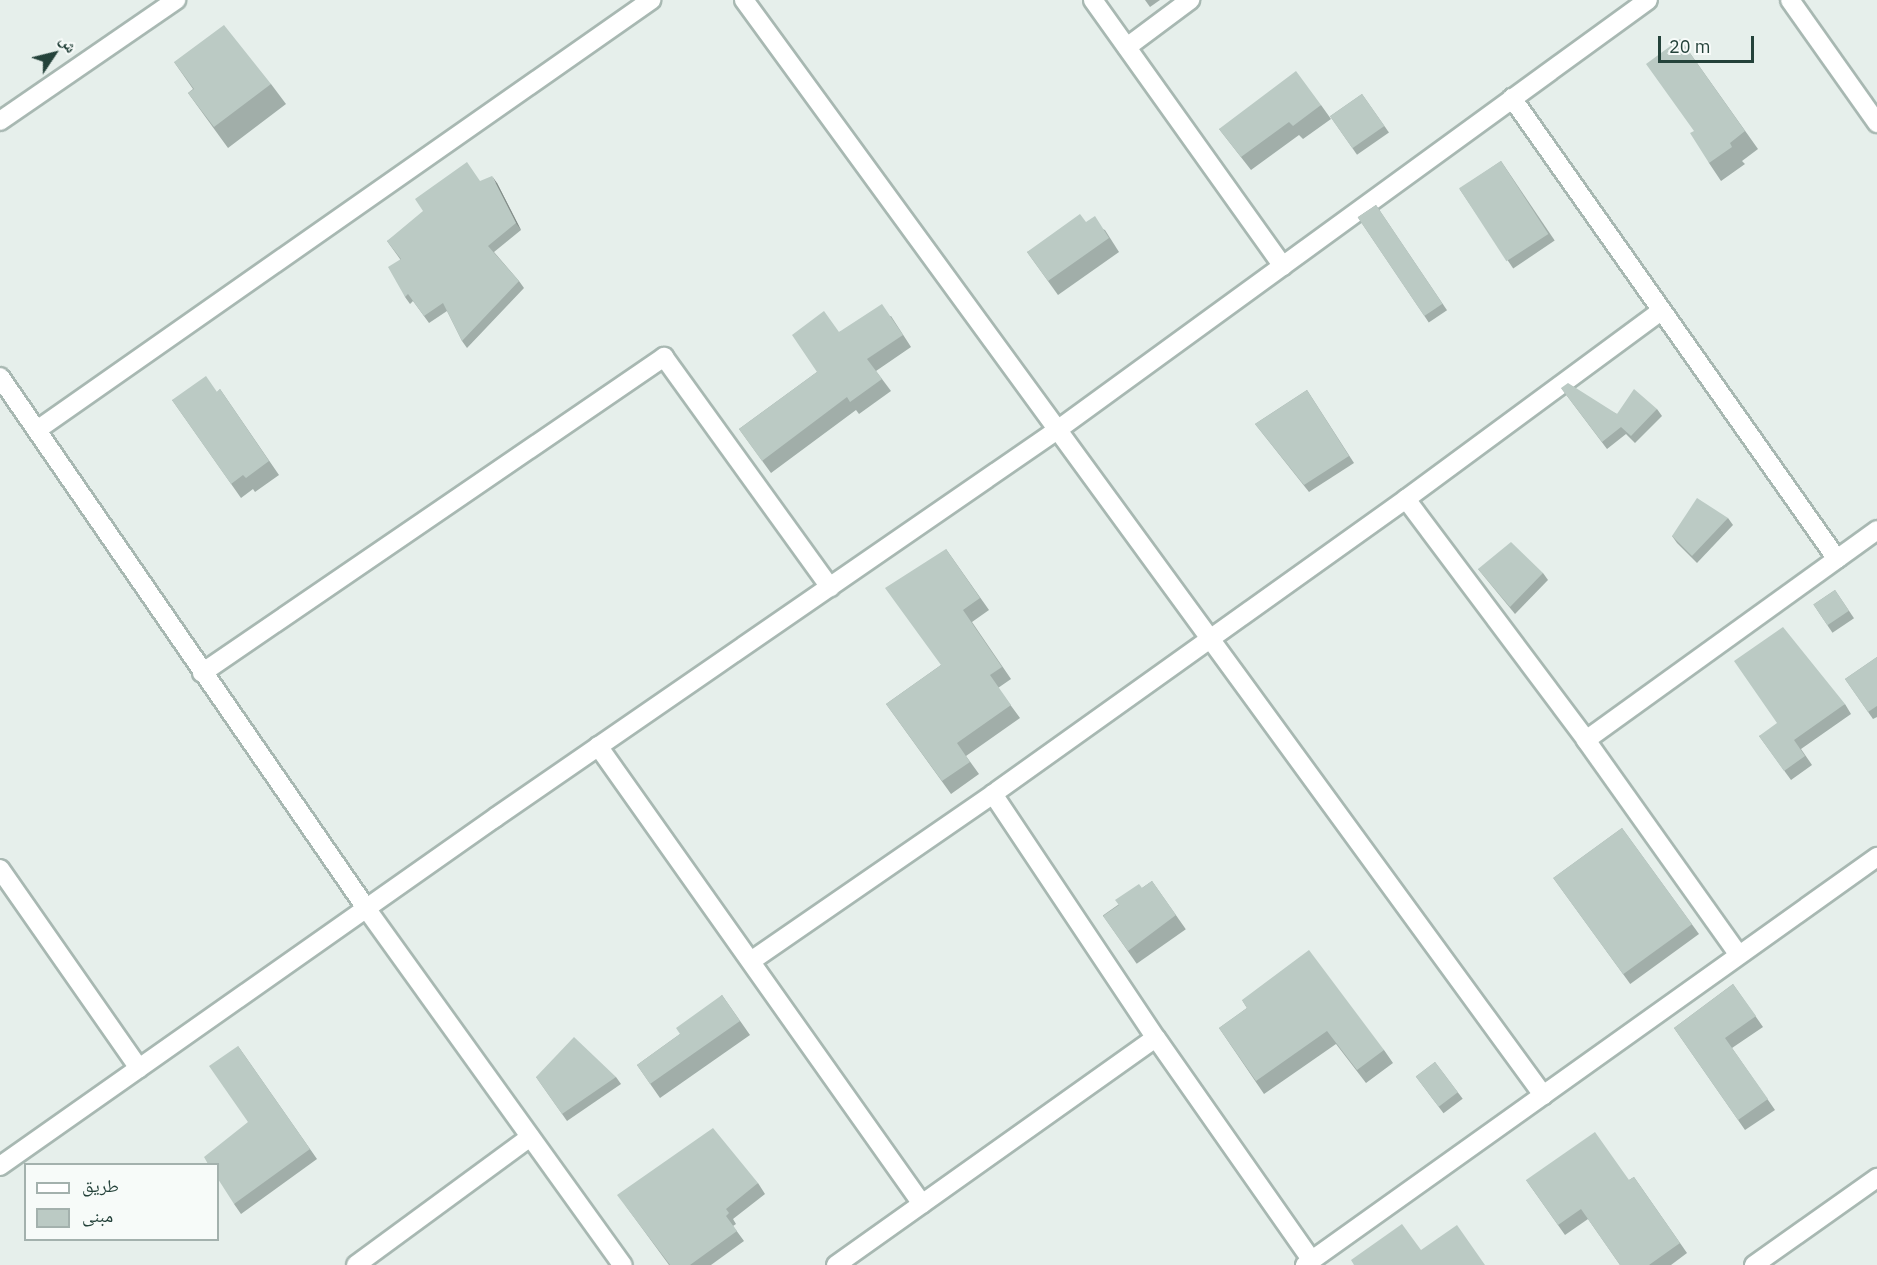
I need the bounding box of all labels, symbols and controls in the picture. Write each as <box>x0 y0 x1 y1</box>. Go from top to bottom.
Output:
north arrow <box>24 24 84 84</box>
scale bar <box>1661 24 1757 62</box>
text: ش <box>56 31 82 56</box>
text: 20 m <box>1669 35 1711 58</box>
legend <box>24 1163 219 1241</box>
text: طريق <box>82 1174 119 1197</box>
text: مبنى <box>82 1204 113 1227</box>

